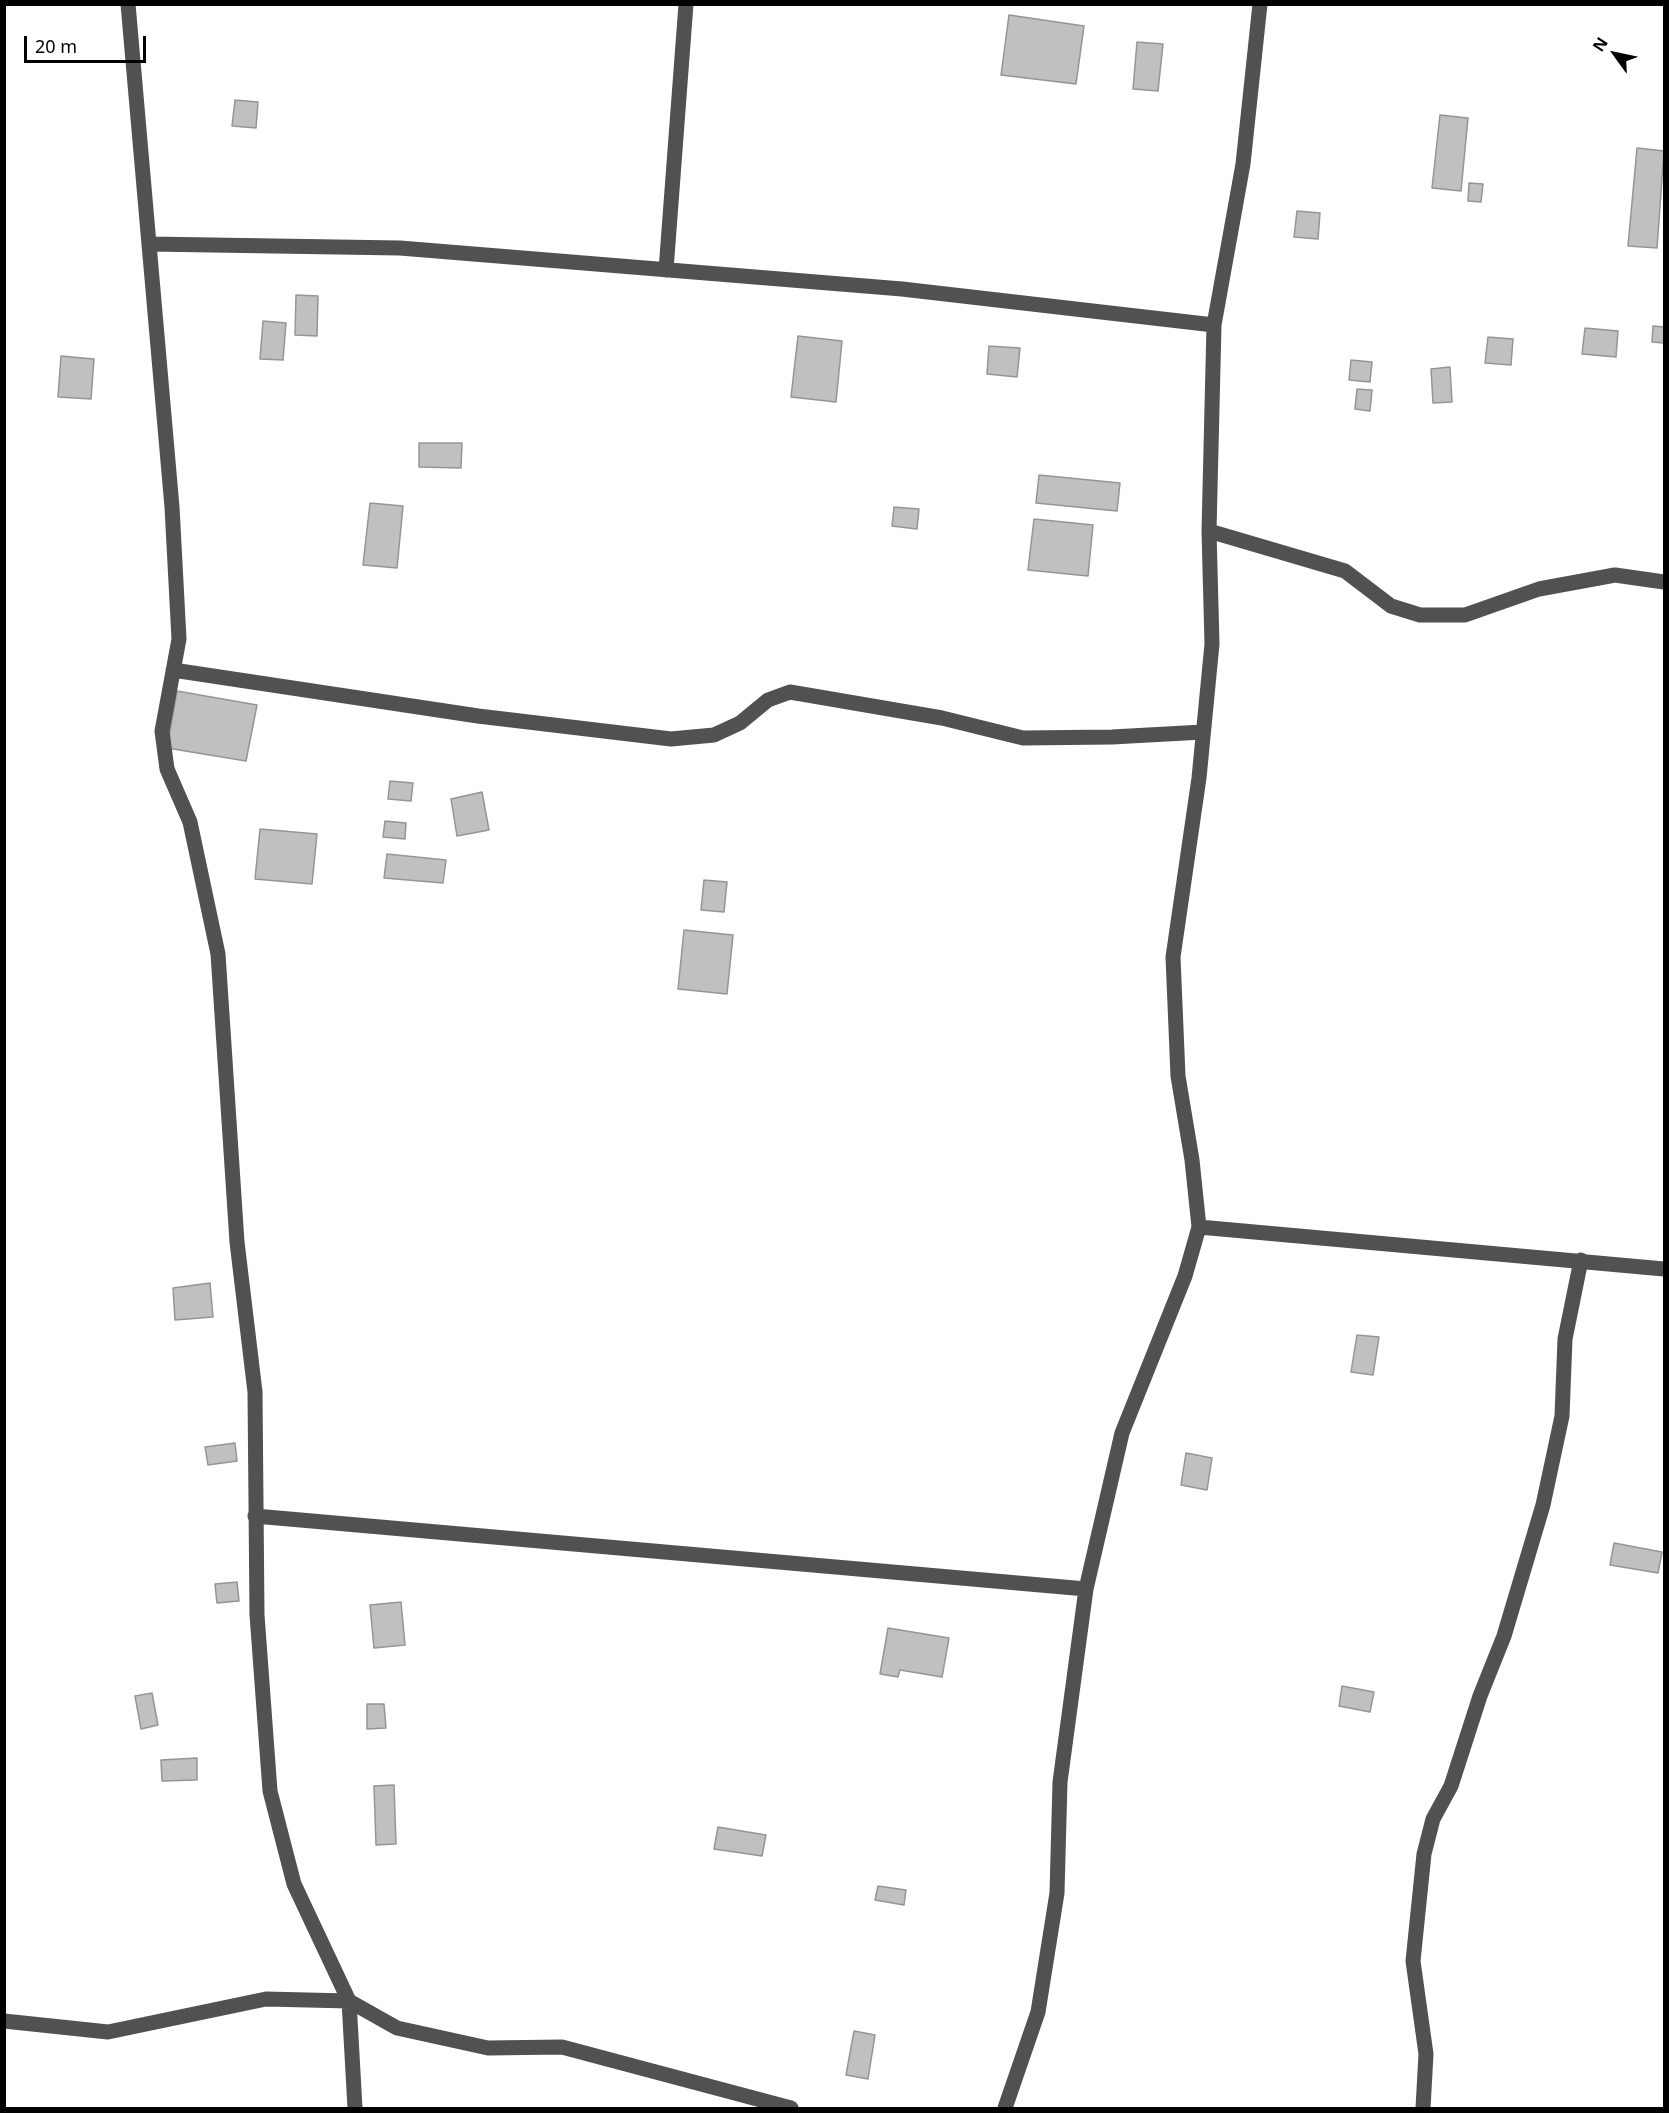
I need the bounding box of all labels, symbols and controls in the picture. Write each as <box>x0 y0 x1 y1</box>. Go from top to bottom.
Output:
scale bar <box>27 24 148 62</box>
north arrow <box>1585 24 1645 84</box>
text: N <box>1587 33 1613 56</box>
text: 20 m <box>35 34 77 58</box>

